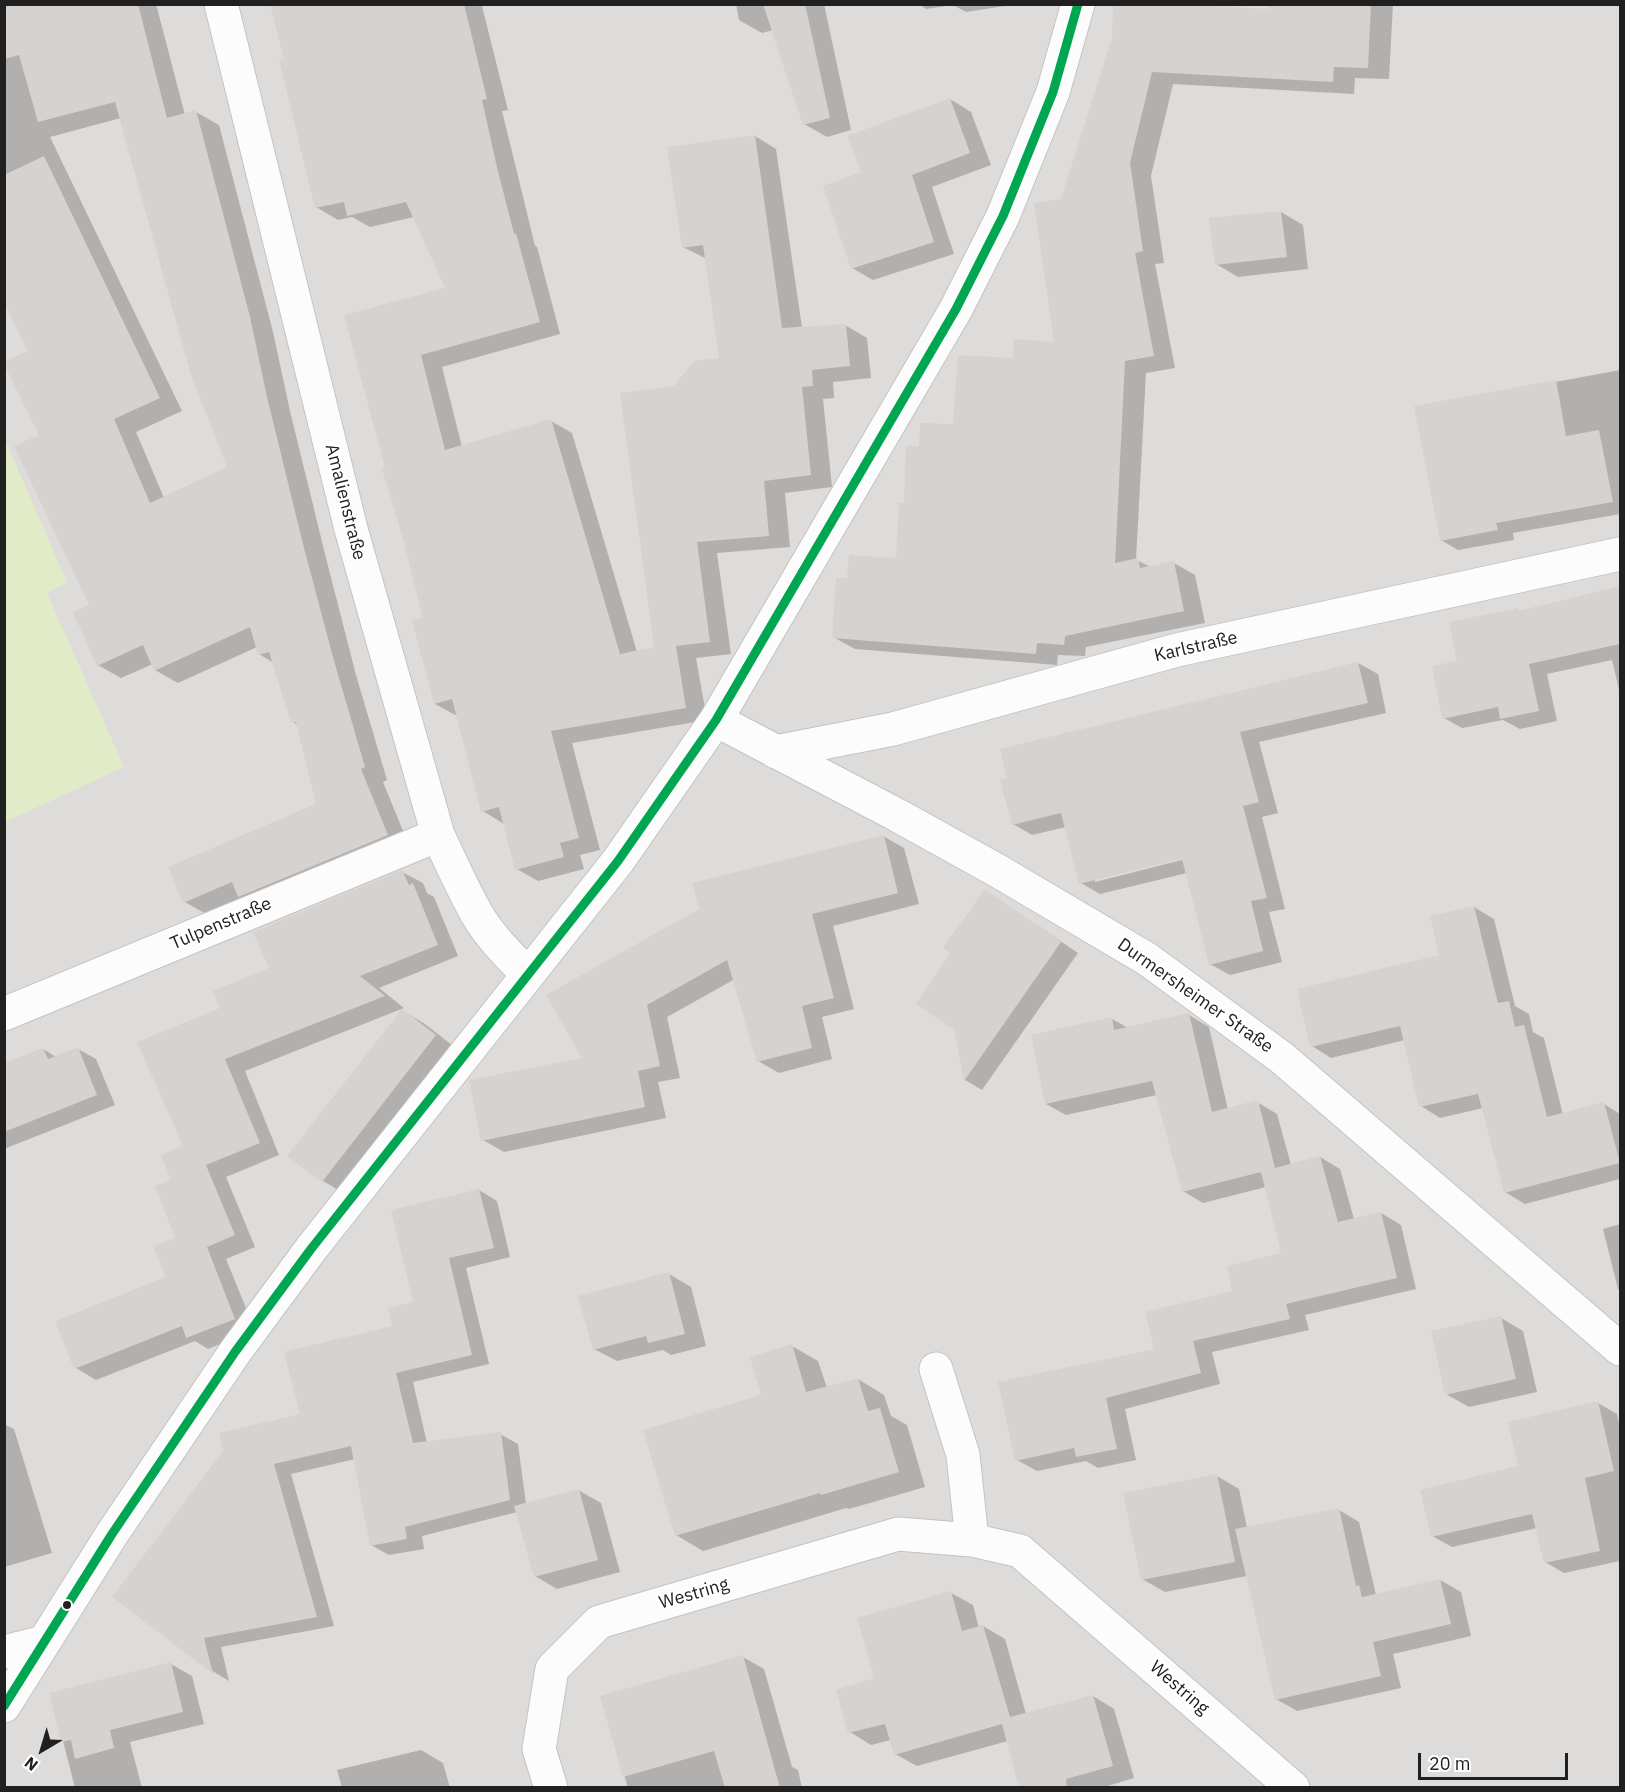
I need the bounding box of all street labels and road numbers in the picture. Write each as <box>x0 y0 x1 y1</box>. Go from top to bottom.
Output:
street label: Amalienstraße <box>320 442 370 562</box>
street label: Karlstraße <box>1152 627 1240 667</box>
street label: Tulpenstraße <box>167 893 275 955</box>
street label: Durmersheimer Straße <box>1113 934 1277 1058</box>
street label: Westring <box>657 1574 731 1614</box>
street label: Westring <box>1145 1656 1213 1720</box>

